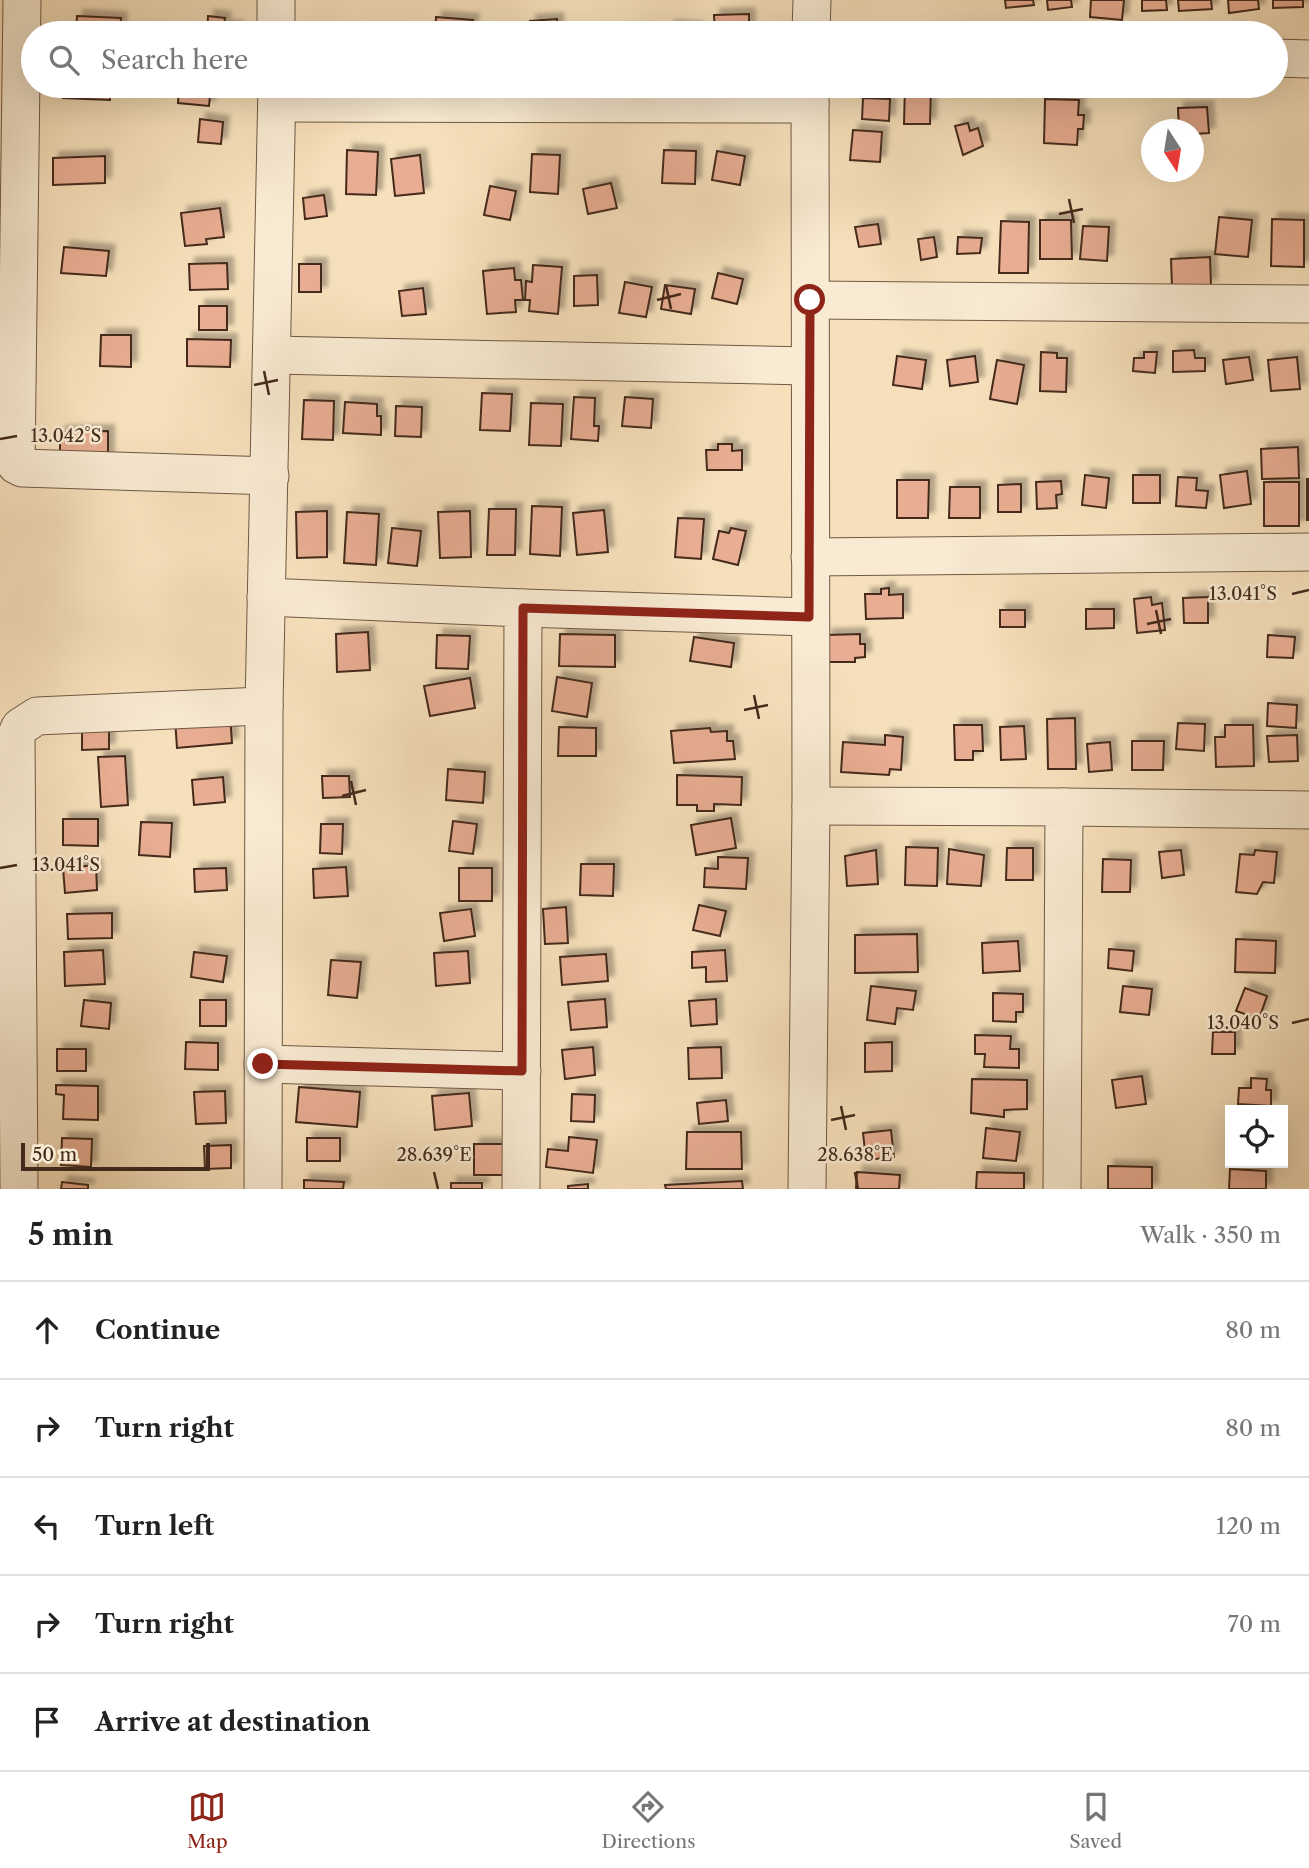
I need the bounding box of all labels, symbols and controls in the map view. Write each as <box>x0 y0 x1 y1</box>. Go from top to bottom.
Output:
search box <box>21 21 1288 98</box>
icon: search <box>45 41 83 79</box>
text: Search here <box>101 44 248 76</box>
north arrow <box>1141 119 1204 182</box>
route start <box>794 284 825 315</box>
text: 13.042°S <box>31 425 101 447</box>
text: 13.041°S <box>1209 583 1277 605</box>
text: 13.041°S <box>32 854 100 876</box>
text: 13.040°S <box>1207 1012 1279 1034</box>
route end <box>247 1048 278 1079</box>
map controls <box>1225 1105 1288 1168</box>
button: locate <box>1225 1105 1288 1168</box>
scale bar <box>21 1140 210 1172</box>
text: 50 m <box>32 1143 77 1166</box>
text: 28.639°E <box>396 1144 472 1166</box>
text: 28.638°E <box>817 1144 893 1166</box>
text: 5 min <box>28 1216 113 1253</box>
text: Walk · 350 m <box>1140 1221 1281 1249</box>
icon: ahead <box>28 1311 66 1349</box>
text: Continue <box>95 1314 220 1346</box>
text: 80 m <box>1225 1316 1281 1344</box>
icon: right <box>28 1409 66 1447</box>
text: Turn right <box>95 1412 234 1444</box>
text: 80 m <box>1225 1414 1281 1442</box>
icon: left <box>28 1507 66 1545</box>
text: Turn left <box>95 1510 214 1542</box>
text: 120 m <box>1216 1512 1281 1540</box>
icon: right <box>28 1605 66 1643</box>
text: Turn right <box>95 1608 234 1640</box>
text: 70 m <box>1228 1610 1281 1638</box>
icon: arrive <box>28 1703 66 1741</box>
text: Arrive at destination <box>95 1706 370 1738</box>
tab: Map <box>187 1788 228 1853</box>
tab: Directions <box>602 1788 695 1853</box>
tab: Saved <box>1069 1788 1122 1853</box>

